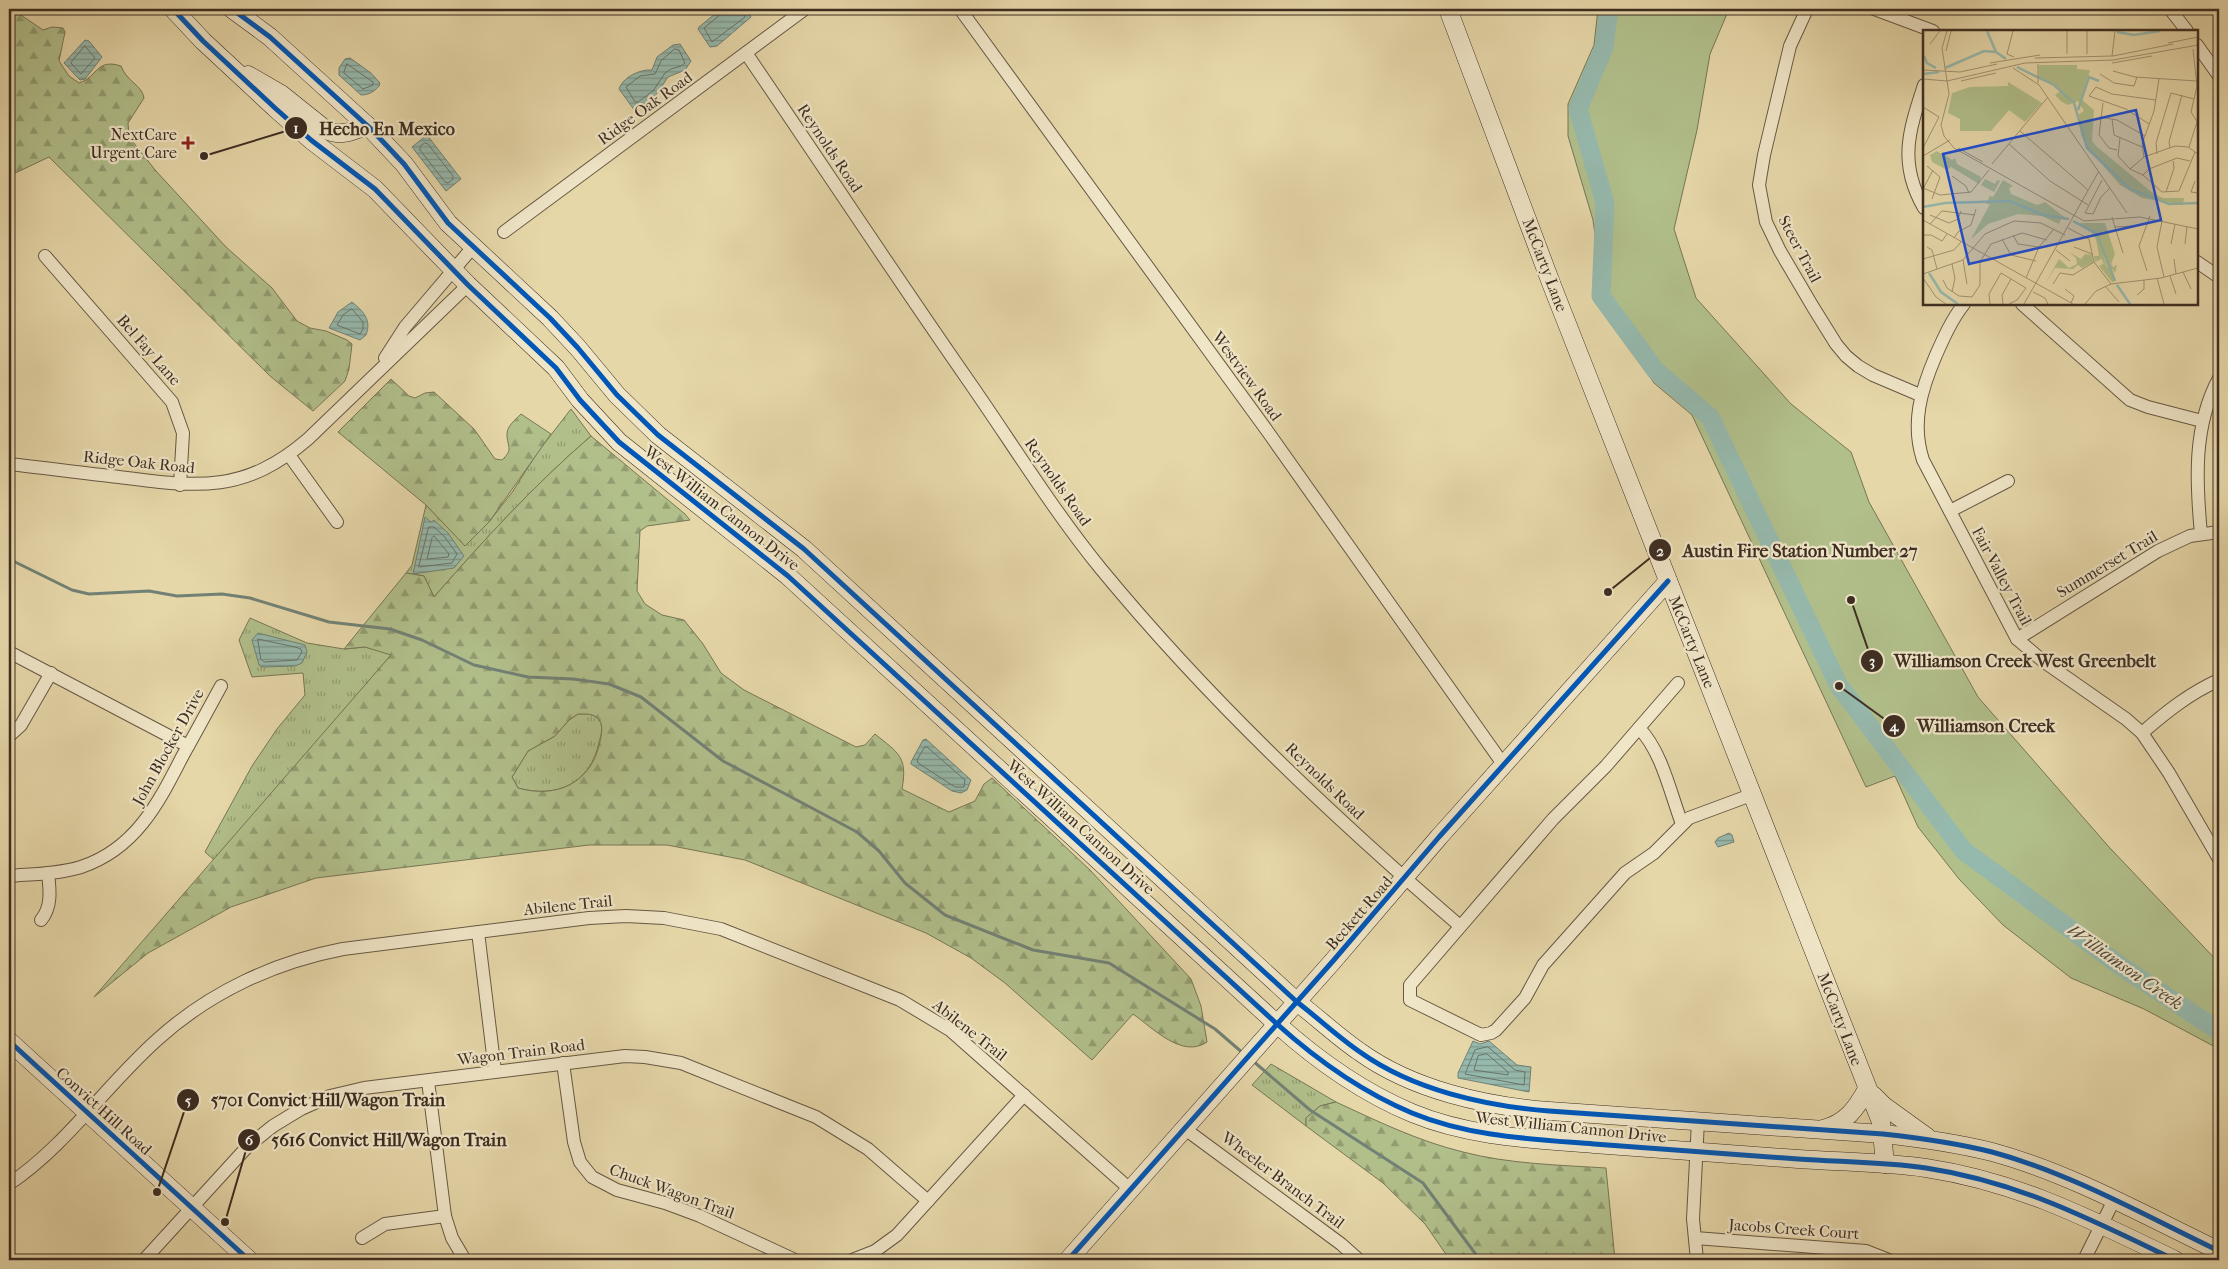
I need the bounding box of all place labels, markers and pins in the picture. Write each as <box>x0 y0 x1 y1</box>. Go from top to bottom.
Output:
callout: Hecho En Mexico <box>284 112 465 145</box>
place label: NextCare Urgent Care <box>90 125 177 162</box>
marker: NextCare Urgent Care <box>181 136 195 150</box>
callout: Austin Fire Station Number 27 <box>1648 534 1928 567</box>
callout: Williamson Creek West Greenbelt <box>1859 644 2166 677</box>
callout: Williamson Creek <box>1882 709 2065 742</box>
callout: 5701 Convict Hill/Wagon Train <box>176 1083 455 1116</box>
callout: 5616 Convict Hill/Wagon Train <box>237 1123 517 1156</box>

